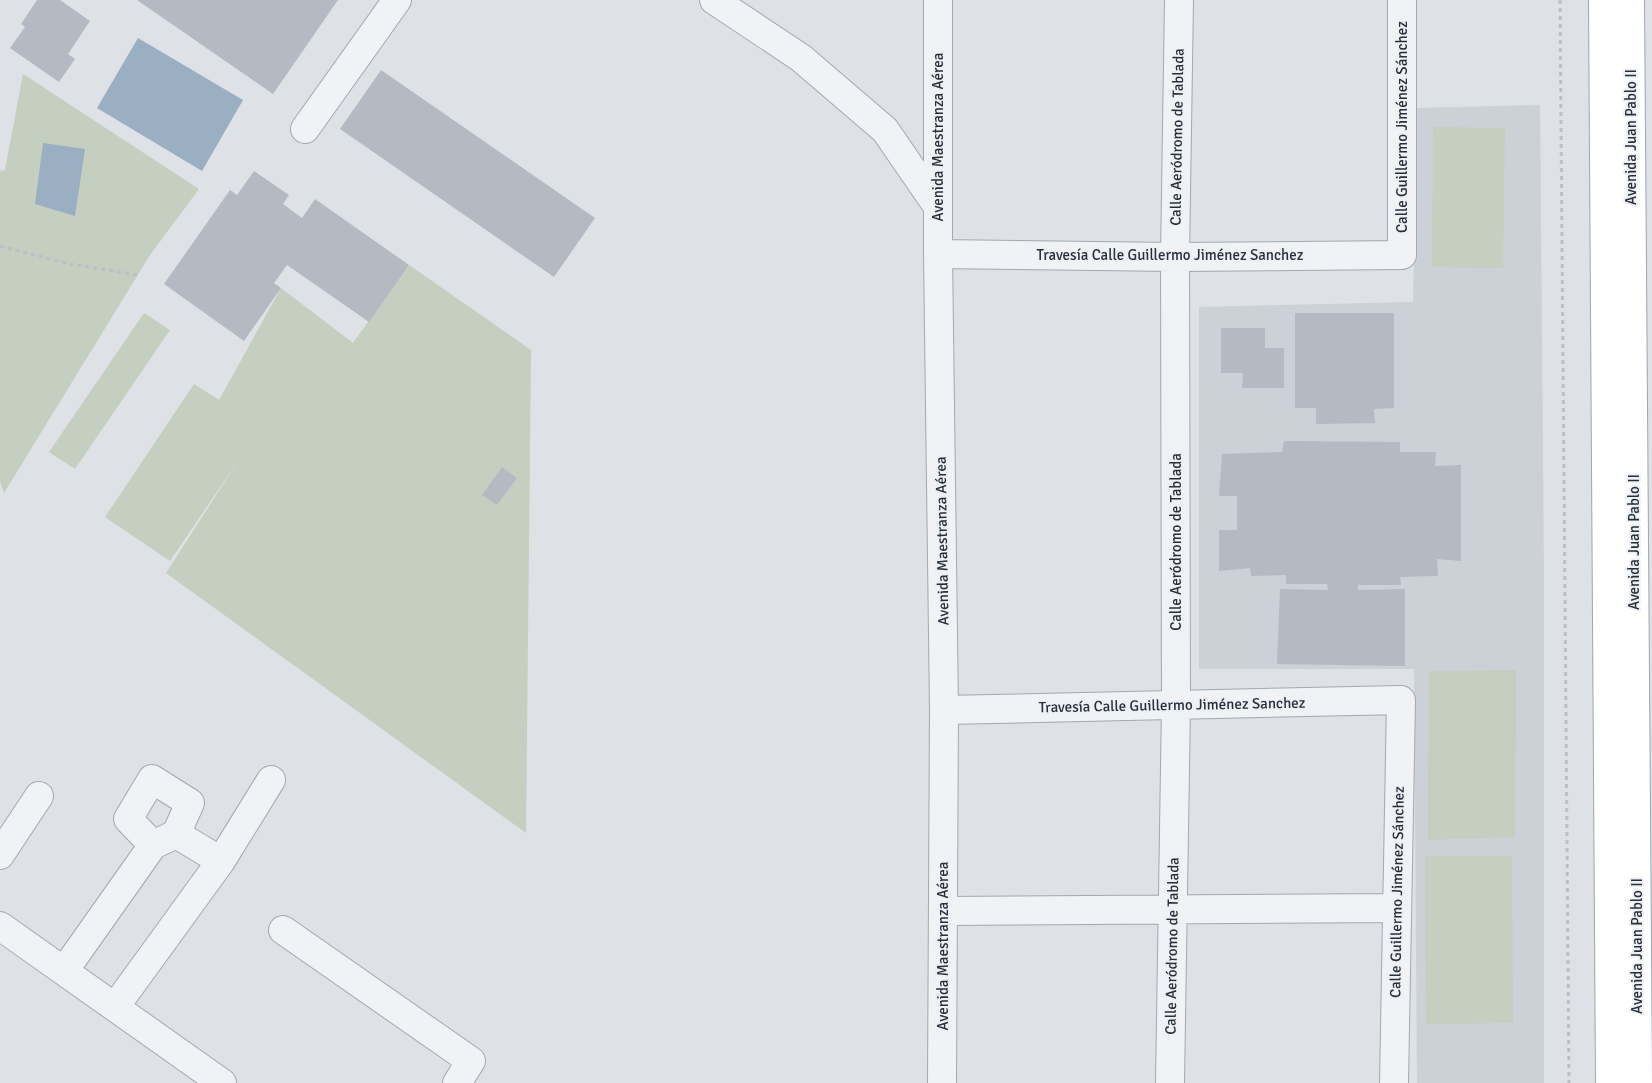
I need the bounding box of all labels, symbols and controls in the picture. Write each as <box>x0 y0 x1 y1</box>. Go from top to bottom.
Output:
street label: Calle Guillermo Jiménez Sánchez <box>1393 21 1411 233</box>
street label: Calle Aeródromo de Tablada <box>1166 48 1188 226</box>
street label: Avenida Maestranza Aérea <box>929 53 947 221</box>
street label: Avenida Juan Pablo II <box>1622 69 1640 205</box>
street label: Travesía Calle Guillermo Jiménez Sanchez <box>1037 246 1304 264</box>
street label: Calle Aeródromo de Tablada <box>1167 453 1185 631</box>
street label: Avenida Maestranza Aérea <box>932 456 952 626</box>
street label: Avenida Juan Pablo II <box>1625 474 1643 610</box>
street label: Travesía Calle Guillermo Jiménez Sanchez <box>1038 694 1306 716</box>
street label: Calle Guillermo Jiménez Sánchez <box>1386 786 1408 998</box>
street label: Calle Aeródromo de Tablada <box>1161 857 1183 1035</box>
street label: Avenida Maestranza Aérea <box>934 862 952 1030</box>
street label: Avenida Juan Pablo II <box>1628 878 1646 1014</box>

